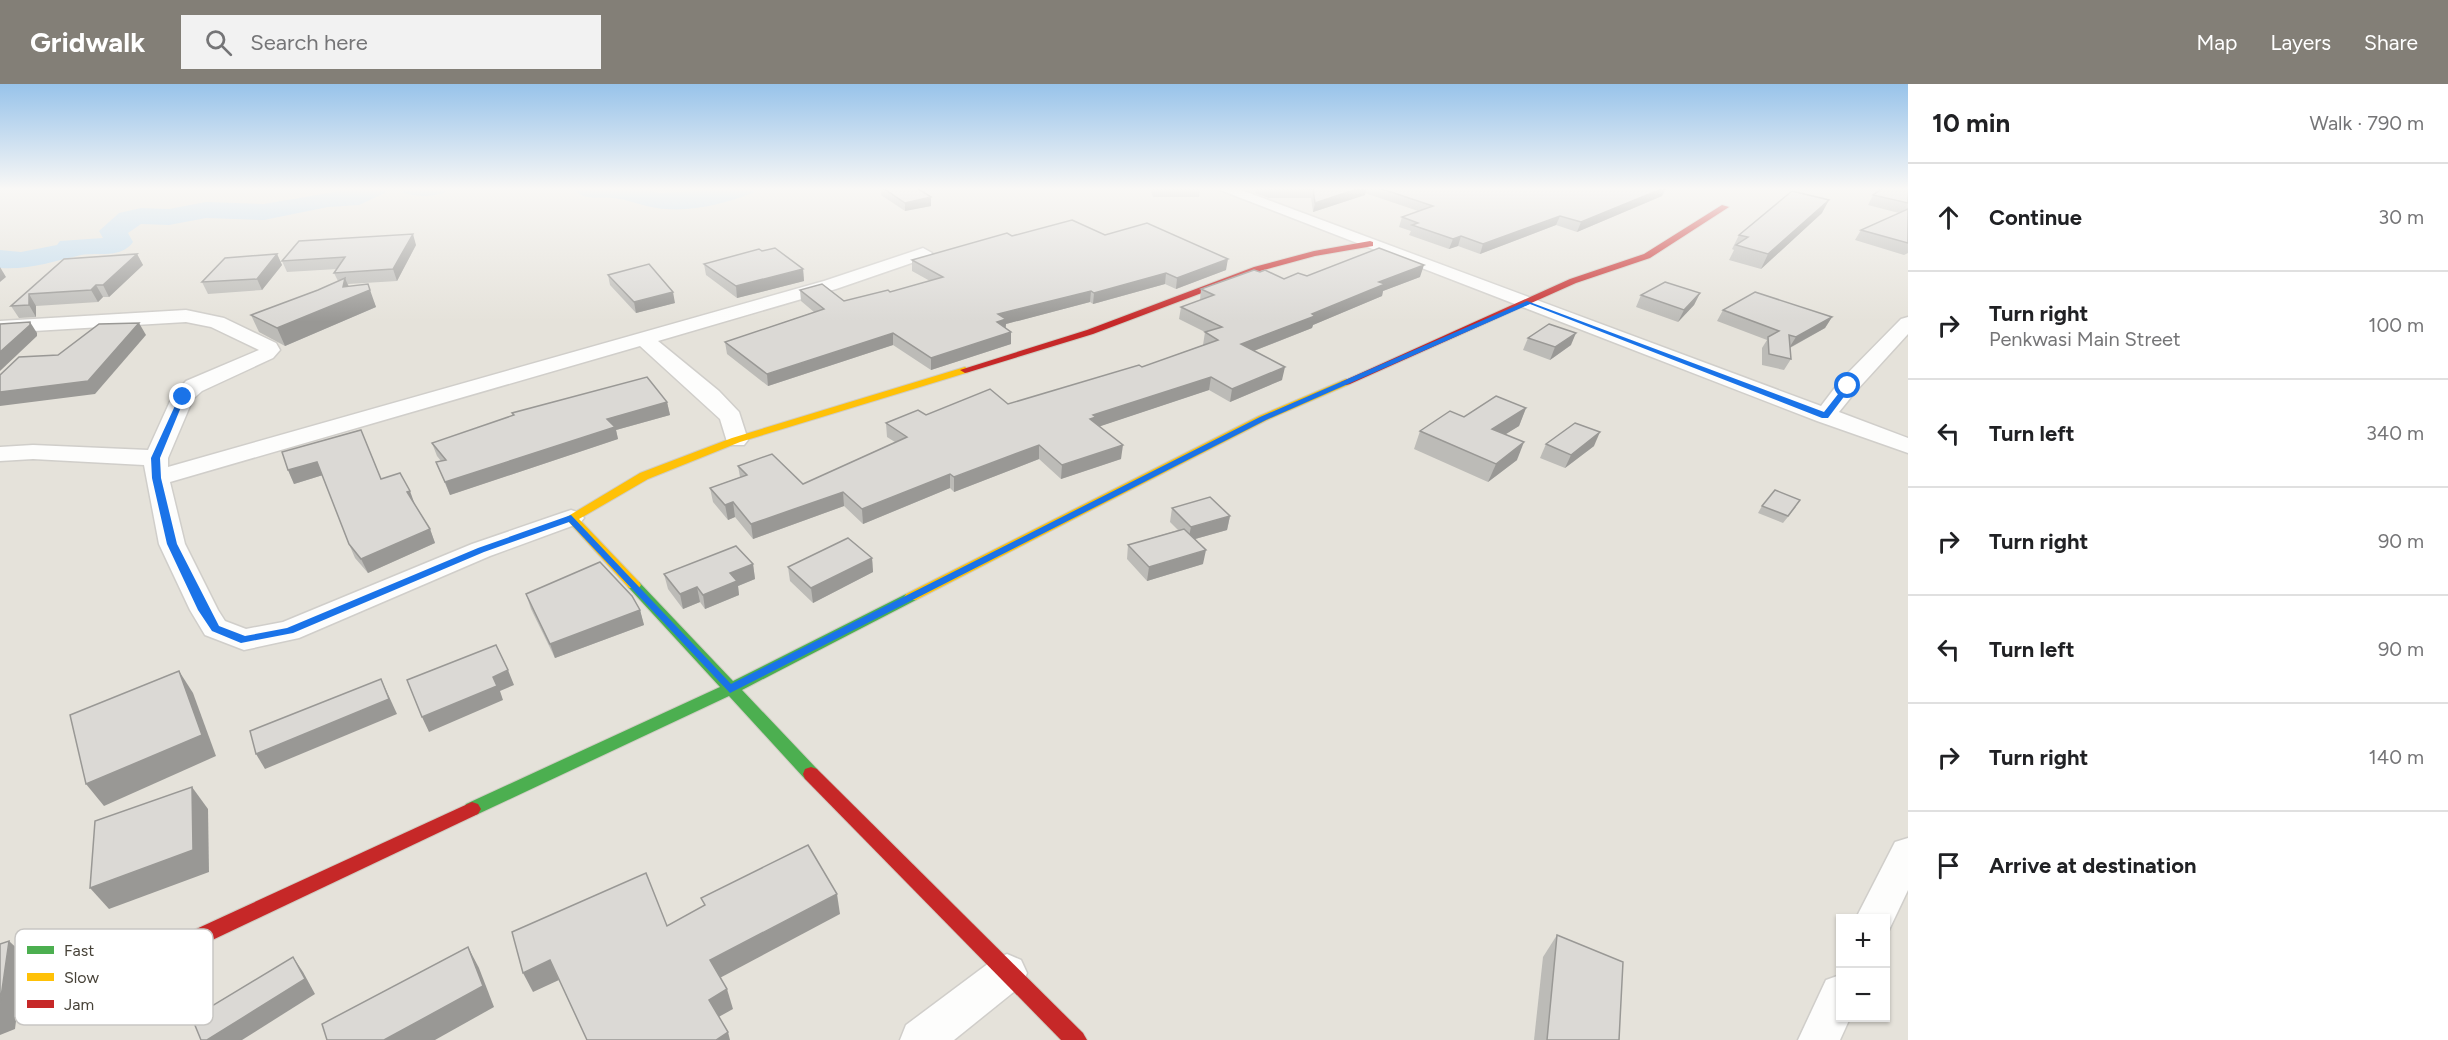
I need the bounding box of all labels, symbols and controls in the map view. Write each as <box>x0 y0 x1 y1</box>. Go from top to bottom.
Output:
search box <box>181 15 601 69</box>
text: Gridwalk <box>30 25 145 59</box>
icon: search <box>202 26 235 59</box>
text: Search here <box>250 29 368 56</box>
text: Map <box>2197 30 2237 55</box>
text: Layers <box>2270 30 2331 55</box>
text: Share <box>2364 30 2418 55</box>
text: 10 min <box>1932 107 2010 139</box>
text: Walk · 790 m <box>2310 111 2424 135</box>
icon: ahead <box>1932 201 1965 234</box>
text: Continue <box>1989 204 2082 231</box>
text: 30 m <box>2378 205 2424 229</box>
text: Turn right <box>1989 300 2088 327</box>
icon: right <box>1932 309 1965 342</box>
text: 100 m <box>2368 313 2424 337</box>
text: Penkwasi Main Street <box>1989 327 2181 351</box>
route start <box>1834 372 1860 398</box>
route end <box>169 383 195 409</box>
icon: left <box>1932 417 1965 450</box>
text: Turn left <box>1989 420 2075 447</box>
text: 340 m <box>2366 421 2424 445</box>
icon: right <box>1932 525 1965 558</box>
text: Turn right <box>1989 528 2088 555</box>
text: 90 m <box>2378 529 2424 553</box>
icon: left <box>1932 633 1965 666</box>
text: Turn left <box>1989 636 2075 663</box>
text: 90 m <box>2378 637 2424 661</box>
icon: right <box>1932 741 1965 774</box>
text: Turn right <box>1989 744 2088 771</box>
text: 140 m <box>2369 745 2424 769</box>
icon: arrive <box>1932 849 1965 882</box>
text: Arrive at destination <box>1989 852 2197 879</box>
map controls <box>1836 914 1890 1022</box>
button: + <box>1836 914 1890 968</box>
legend <box>15 929 213 1025</box>
text: Fast <box>64 941 94 960</box>
text: Slow <box>64 968 99 987</box>
button: − <box>1836 968 1890 1022</box>
text: Jam <box>64 995 94 1014</box>

